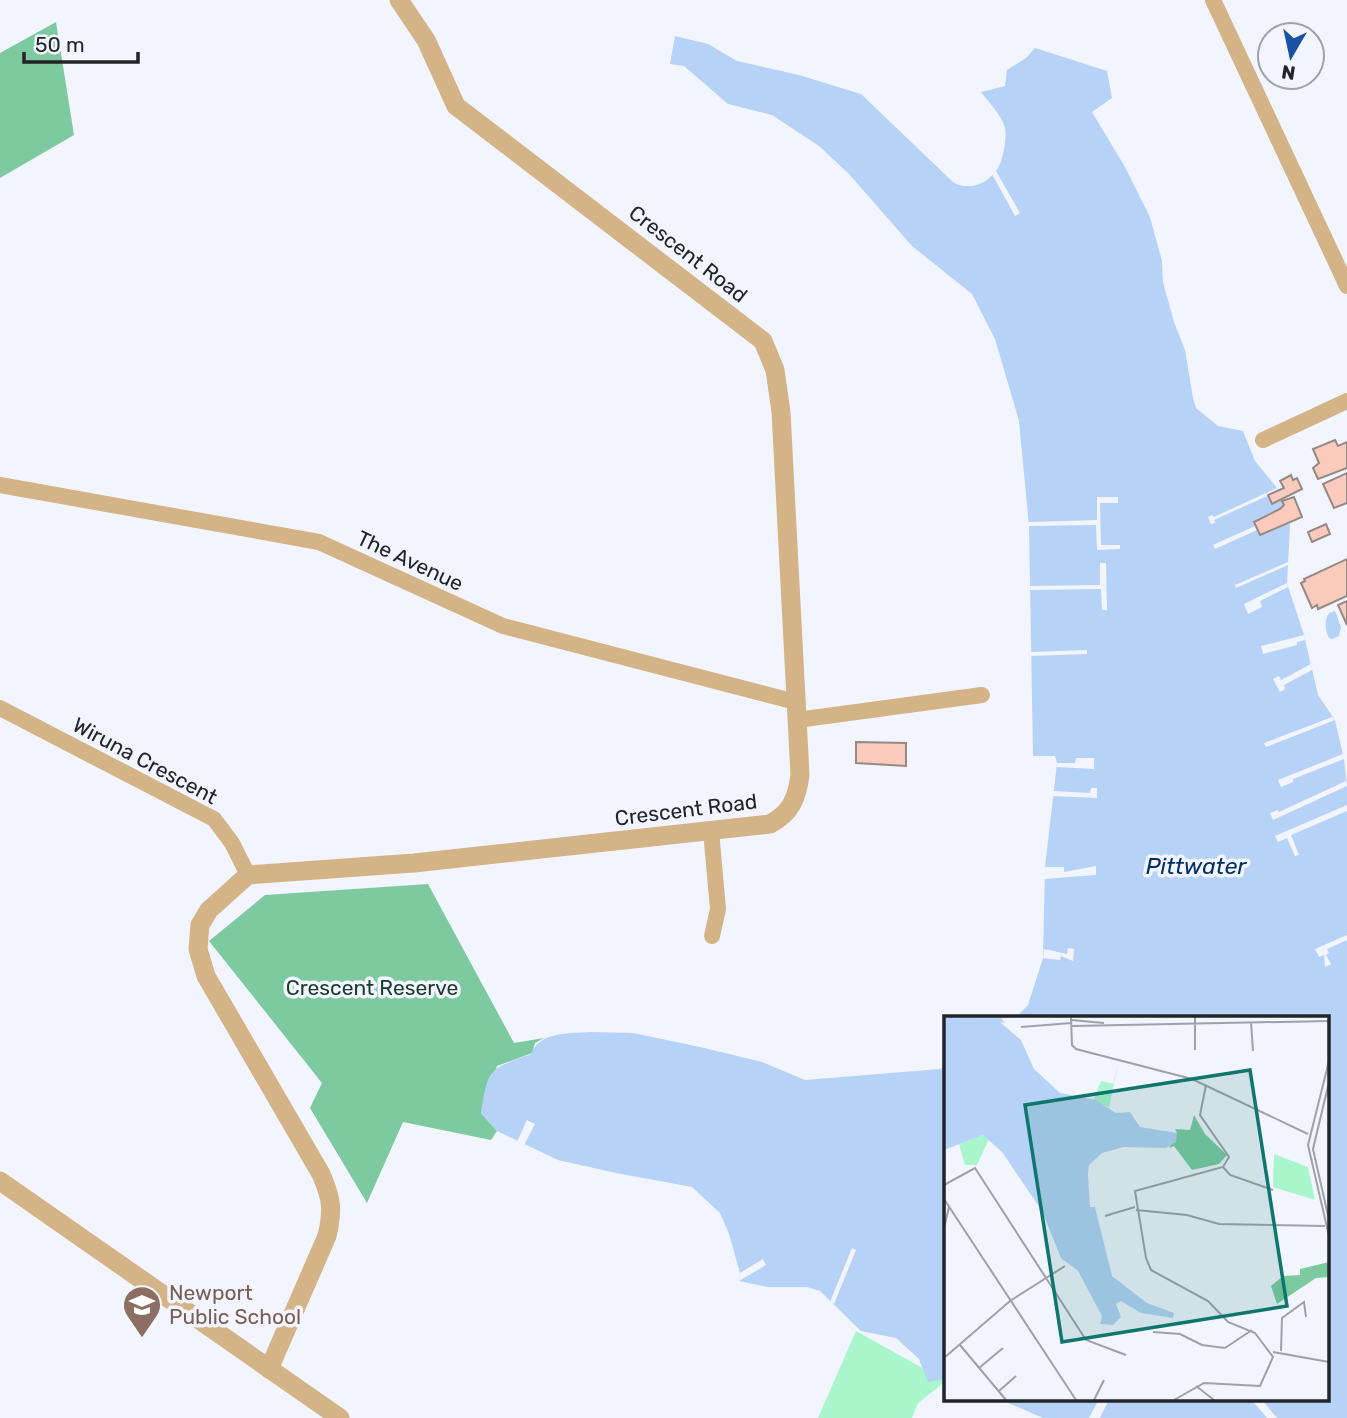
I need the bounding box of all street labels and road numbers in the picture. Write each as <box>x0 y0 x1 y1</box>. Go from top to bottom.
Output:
street label: Crescent Road <box>624 200 752 308</box>
street label: The Avenue <box>353 525 467 596</box>
street label: Wiruna Crescent <box>69 712 222 809</box>
street label: Crescent Road <box>613 788 759 831</box>

